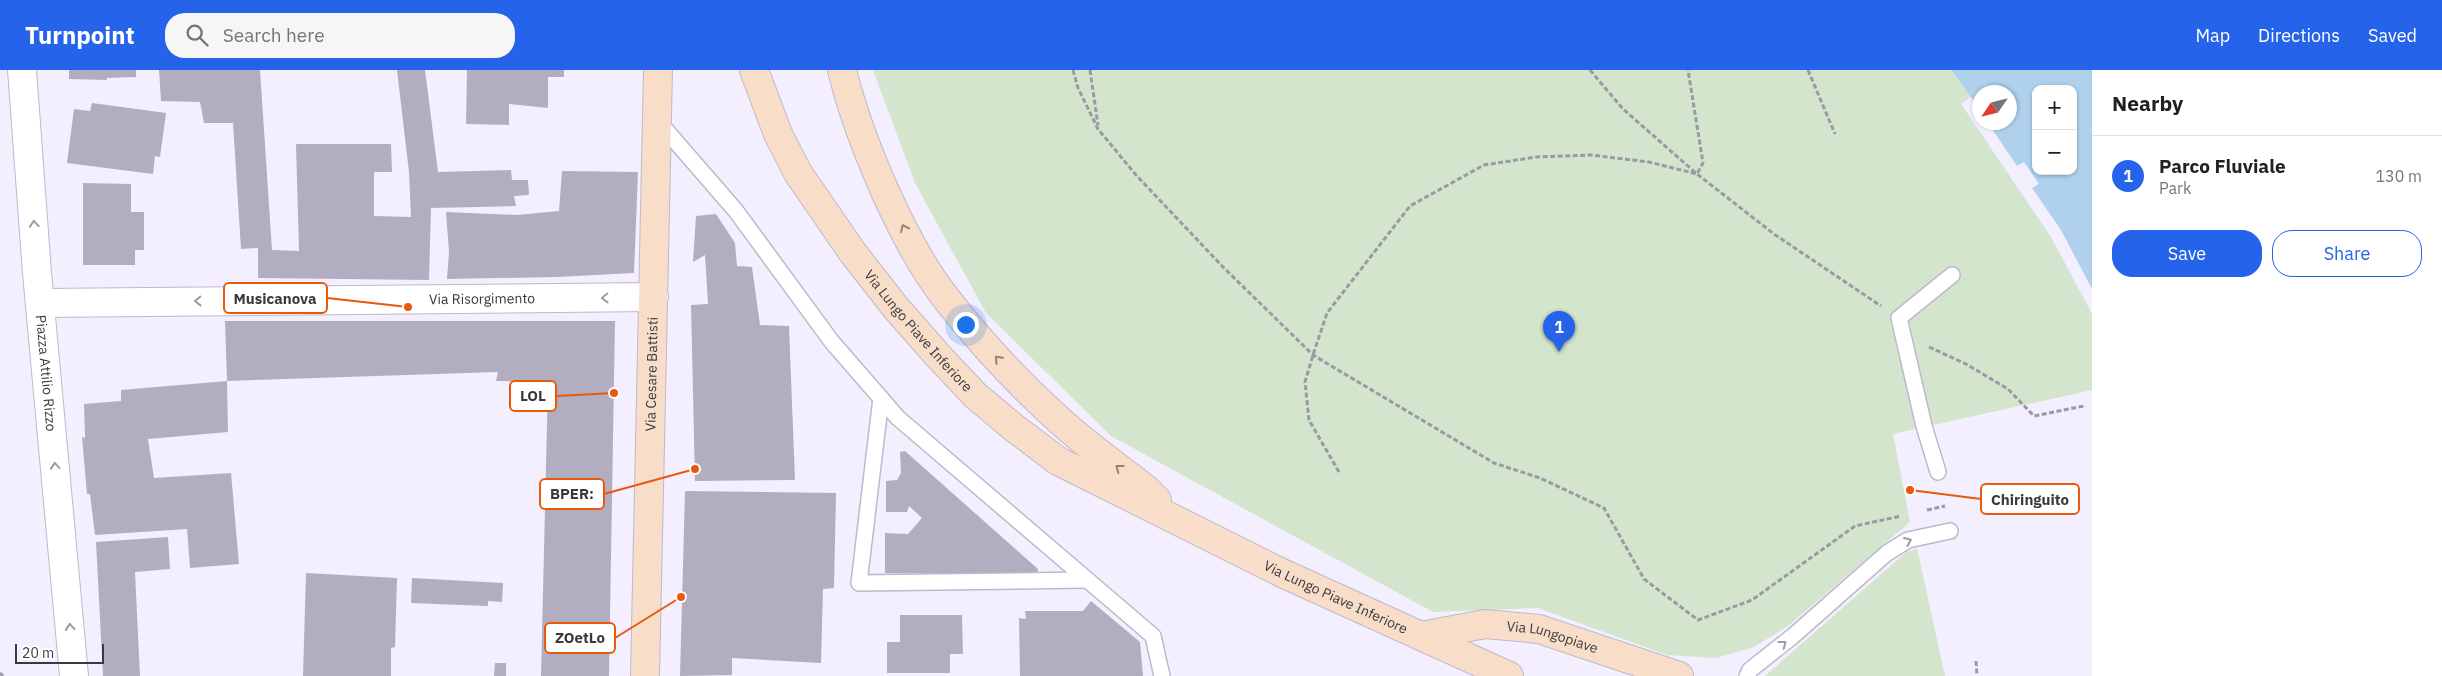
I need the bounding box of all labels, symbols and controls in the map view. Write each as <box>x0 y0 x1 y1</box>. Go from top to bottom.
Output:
search box <box>165 13 515 58</box>
text: Turnpoint <box>25 19 135 51</box>
icon: search <box>183 21 211 49</box>
text: Search here <box>223 23 325 47</box>
text: Map <box>2195 24 2230 47</box>
text: Directions <box>2258 24 2340 47</box>
text: Saved <box>2368 24 2417 47</box>
north arrow <box>1972 85 2017 130</box>
map controls <box>2032 85 2077 175</box>
button: + <box>2032 85 2077 130</box>
text: Nearby <box>2112 89 2183 117</box>
button: − <box>2032 130 2077 175</box>
text: Parco Fluviale <box>2159 154 2286 178</box>
text: 1 <box>2123 166 2133 186</box>
text: 130 m <box>2375 166 2422 186</box>
text: Park <box>2159 178 2191 198</box>
one-way arrow <box>29 220 40 228</box>
one-way arrow <box>900 224 910 233</box>
button: Save <box>2112 230 2262 277</box>
button: Share <box>2272 230 2422 277</box>
street label: Via Lungo Piave Inferiore <box>860 266 977 396</box>
callout: Musicanova <box>224 283 327 313</box>
text: Musicanova <box>233 289 317 308</box>
street label: Via Risorgimento <box>429 289 535 308</box>
one-way arrow <box>601 293 609 303</box>
one-way arrow <box>194 295 202 306</box>
pin: 1 <box>1543 311 1575 352</box>
your location <box>953 312 979 338</box>
street label: Piazza Attilio Rizzo <box>32 314 61 432</box>
street label: Via Cesare Battisti <box>641 317 662 432</box>
one-way arrow <box>995 356 1004 365</box>
callout: LOL <box>510 381 556 411</box>
text: LOL <box>520 386 546 405</box>
one-way arrow <box>50 461 61 469</box>
one-way arrow <box>1116 465 1125 473</box>
callout: BPER: <box>540 479 604 509</box>
text: BPER: <box>550 484 594 503</box>
callout: Chiringuito <box>1981 484 2079 514</box>
text: Chiringuito <box>1991 490 2069 509</box>
one-way arrow <box>1903 537 1912 548</box>
street label: Via Lungo Piave Inferiore <box>1261 556 1411 638</box>
street label: Via Lungopiave <box>1506 617 1601 657</box>
one-way arrow <box>65 623 76 631</box>
callout: ZOetLo <box>545 623 615 653</box>
text: ZOetLo <box>555 628 605 647</box>
scale bar <box>15 641 104 664</box>
one-way arrow <box>1777 642 1786 650</box>
text: 20 m <box>22 644 54 662</box>

